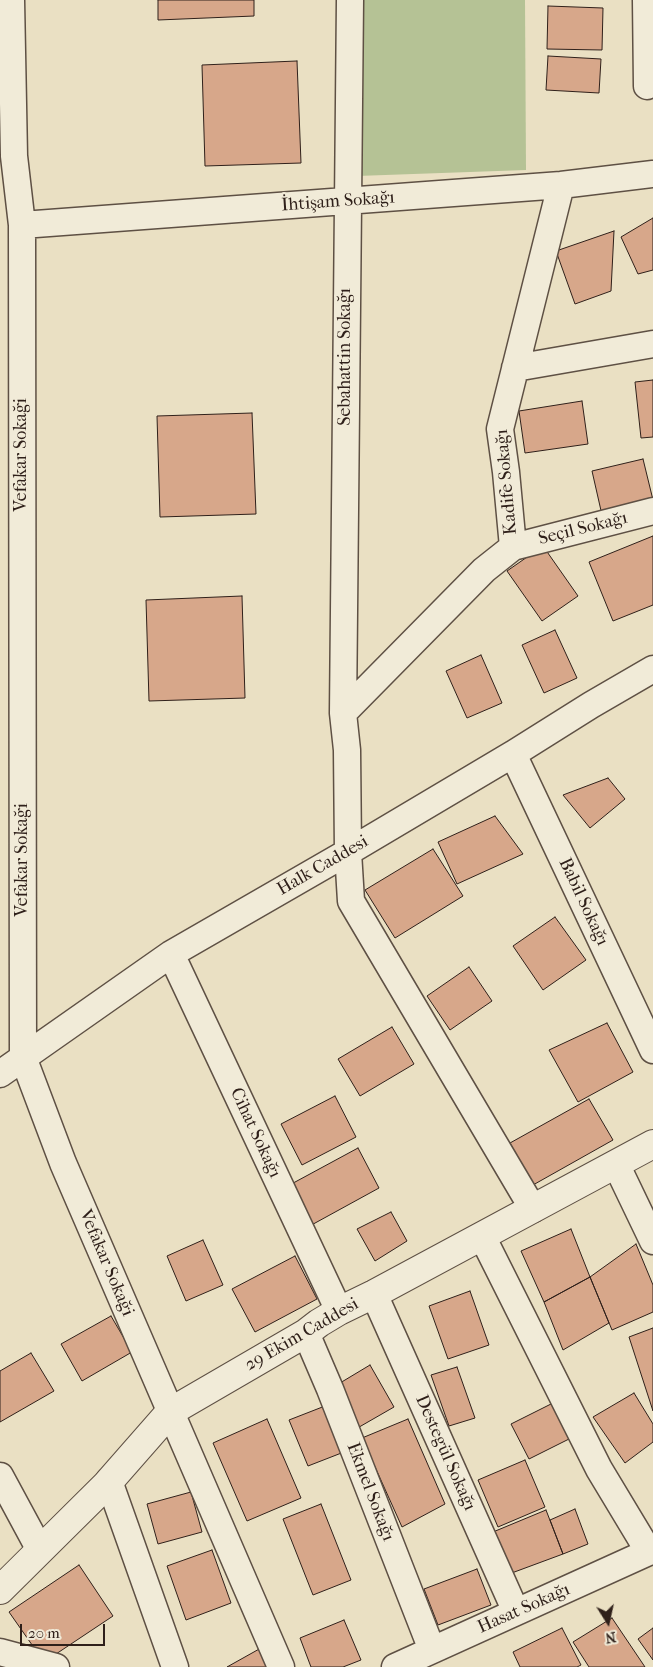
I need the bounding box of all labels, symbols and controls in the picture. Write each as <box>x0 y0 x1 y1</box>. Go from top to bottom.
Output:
street label: İhtişam Sokağı <box>281 187 395 217</box>
street label: Sebahattin Sokağı <box>335 288 357 426</box>
street label: Vefakar Sokaği <box>11 398 33 512</box>
street label: Kadife Sokağı <box>492 428 522 536</box>
street label: Seçil Sokağı <box>536 508 630 550</box>
street label: Vefakar Sokaği <box>12 803 34 917</box>
street label: Halk Caddesi <box>274 831 372 901</box>
street label: Babil Sokağı <box>553 855 613 949</box>
street label: Cihat Sokağı <box>225 1085 285 1181</box>
street label: Vefakar Sokaği <box>74 1206 138 1320</box>
street label: 29 Ekim Caddesi <box>241 1294 363 1376</box>
street label: Destegül Sokağı <box>410 1392 480 1514</box>
street label: Ekmel Sokağı <box>341 1440 399 1544</box>
street label: Hasat Sokağı <box>475 1579 573 1639</box>
north arrow <box>583 1597 633 1647</box>
scale bar <box>22 1614 108 1646</box>
text: 20 m <box>28 1624 60 1642</box>
text: N <box>604 1628 617 1647</box>

